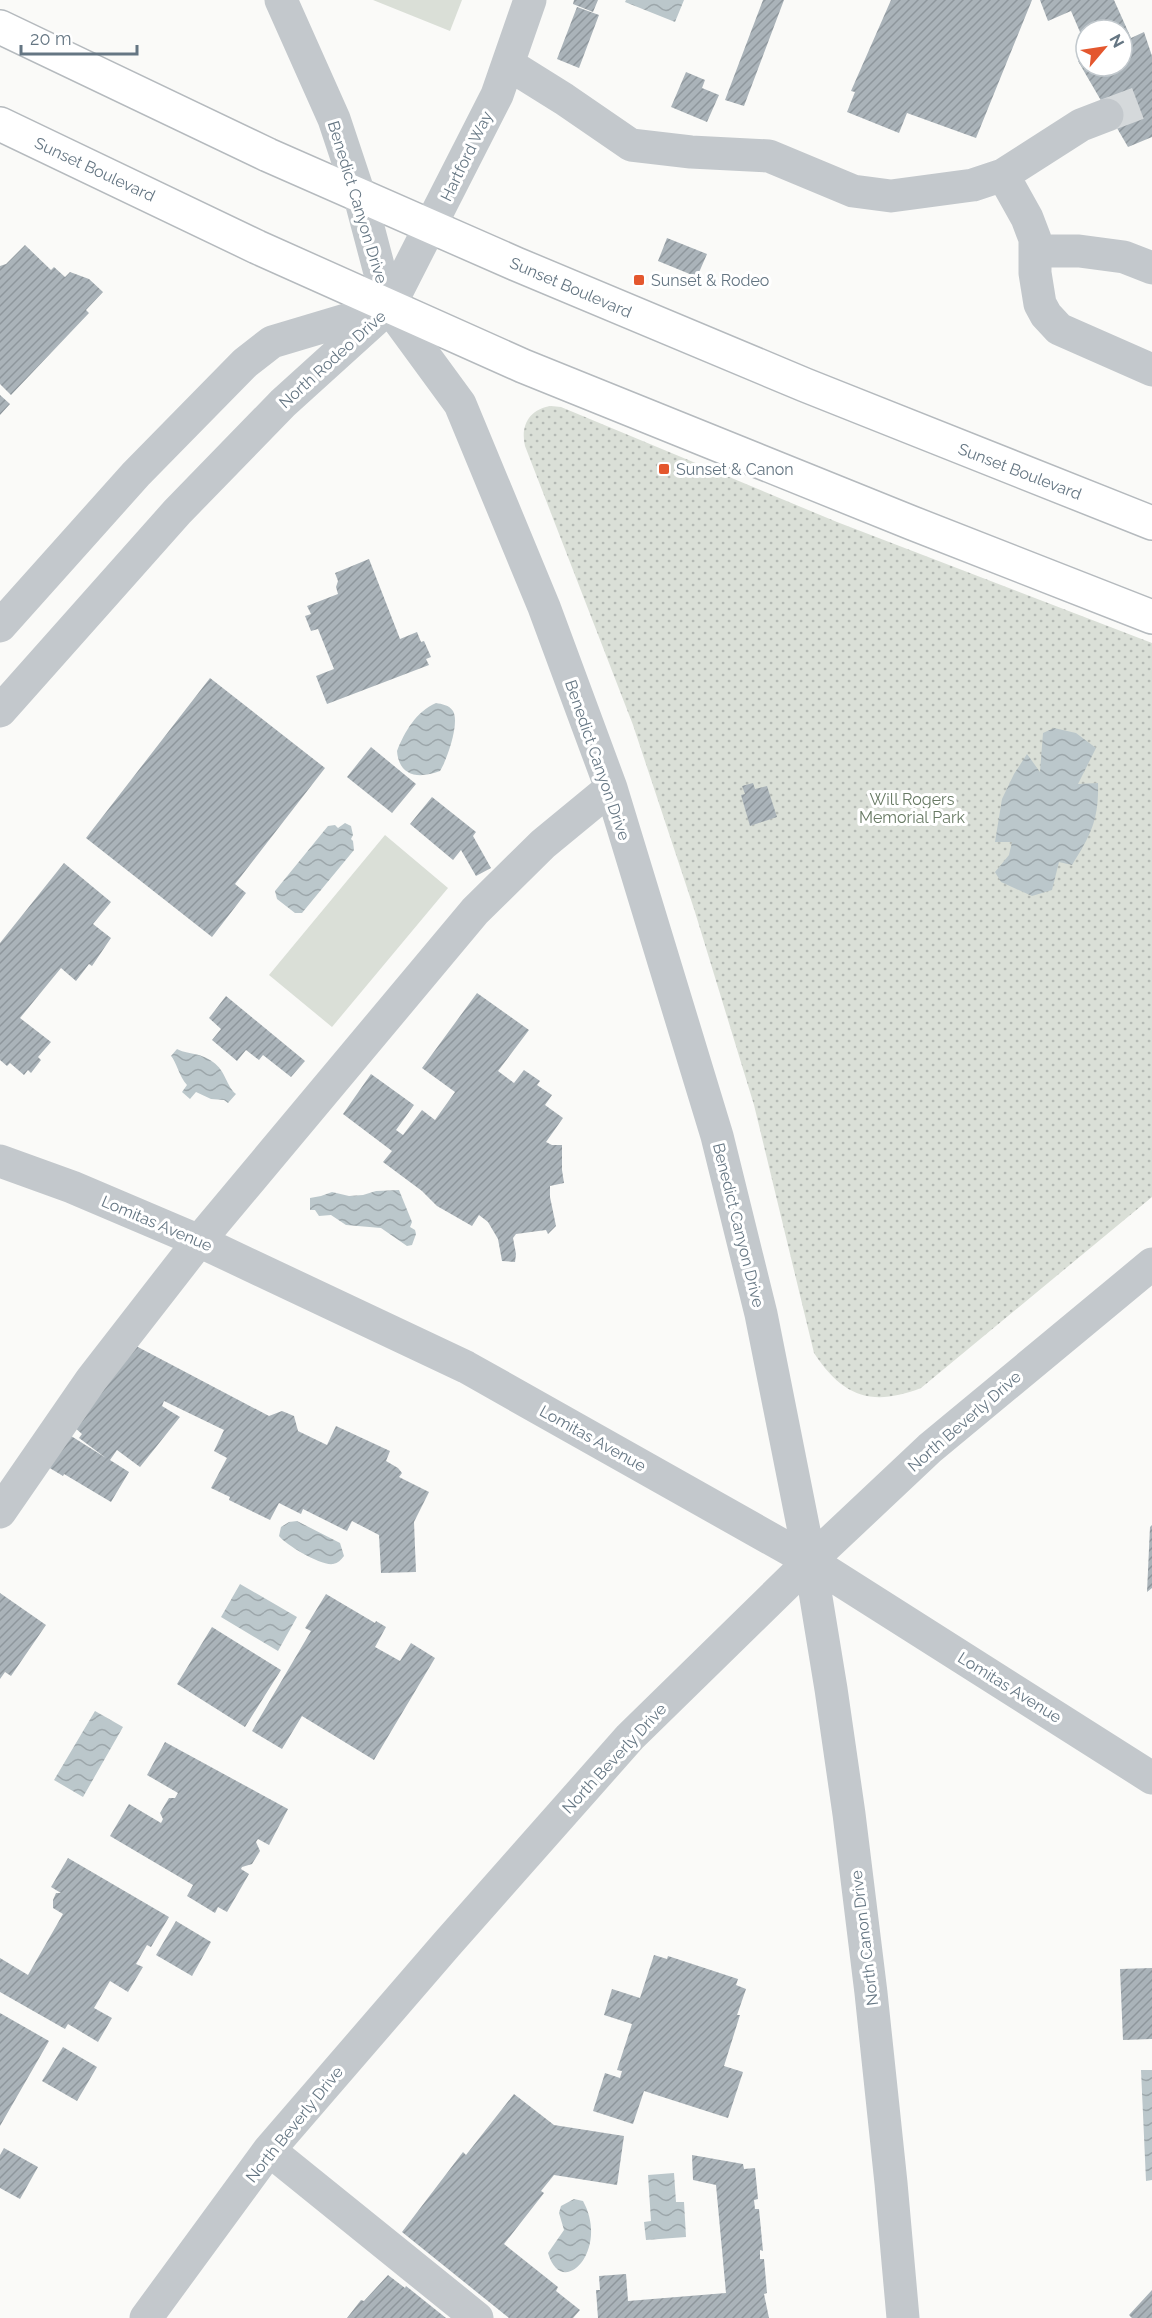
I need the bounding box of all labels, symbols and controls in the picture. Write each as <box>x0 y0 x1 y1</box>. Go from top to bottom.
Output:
scale bar <box>21 18 136 56</box>
north arrow <box>1074 18 1134 78</box>
text: 20 m <box>30 28 72 49</box>
text: N <box>1105 31 1128 51</box>
street label: Hartford Way <box>436 108 497 204</box>
street label: Benedict Canyon Drive <box>324 119 391 286</box>
street label: Sunset Boulevard <box>32 133 158 206</box>
street label: Sunset Boulevard <box>507 253 635 322</box>
place label: Sunset & Rodeo <box>651 271 769 290</box>
marker: Sunset & Rodeo <box>632 273 646 287</box>
street label: North Rodeo Drive <box>275 306 390 412</box>
street label: Sunset Boulevard <box>955 439 1084 504</box>
place label: Sunset & Canon <box>676 460 794 479</box>
marker: Sunset & Canon <box>657 462 671 476</box>
street label: Benedict Canyon Drive <box>561 677 634 843</box>
park label: Will Rogers Memorial Park <box>859 790 965 827</box>
street label: Benedict Canyon Drive <box>709 1141 768 1309</box>
street label: Lomitas Avenue <box>99 1192 215 1255</box>
street label: North Beverly Drive <box>904 1367 1025 1476</box>
street label: Lomitas Avenue <box>536 1401 649 1475</box>
street label: Lomitas Avenue <box>954 1648 1065 1727</box>
street label: North Beverly Drive <box>558 1699 670 1817</box>
street label: North Canon Drive <box>847 1869 882 2007</box>
street label: North Beverly Drive <box>242 2062 347 2186</box>

